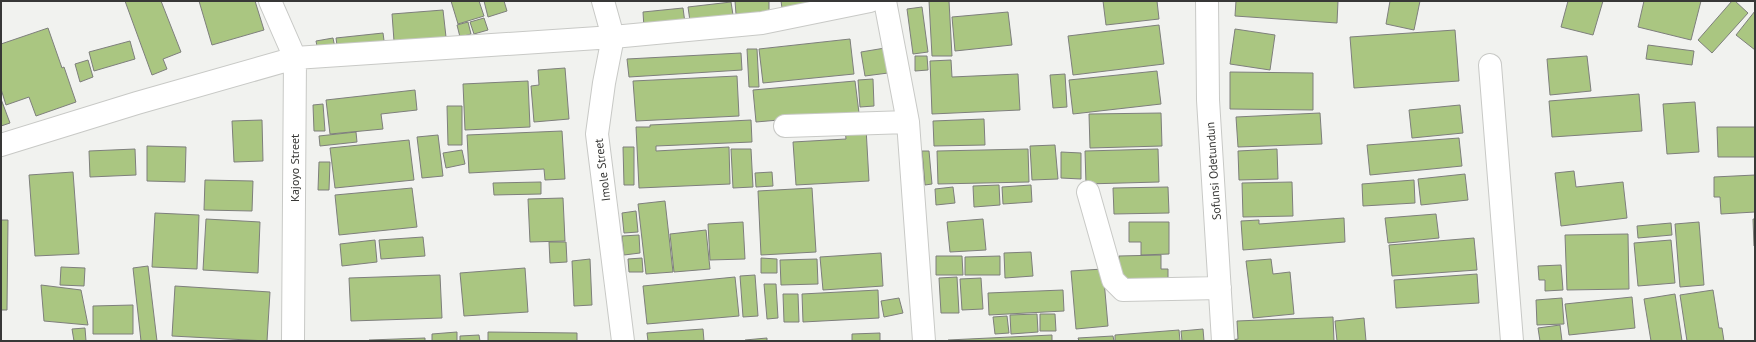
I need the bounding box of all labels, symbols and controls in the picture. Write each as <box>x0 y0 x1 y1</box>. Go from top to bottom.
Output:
street label: Sofunsi Odetundun <box>1202 121 1224 221</box>
street label: Kajoyo Street <box>287 134 302 202</box>
street label: Imole Street <box>591 138 613 202</box>

